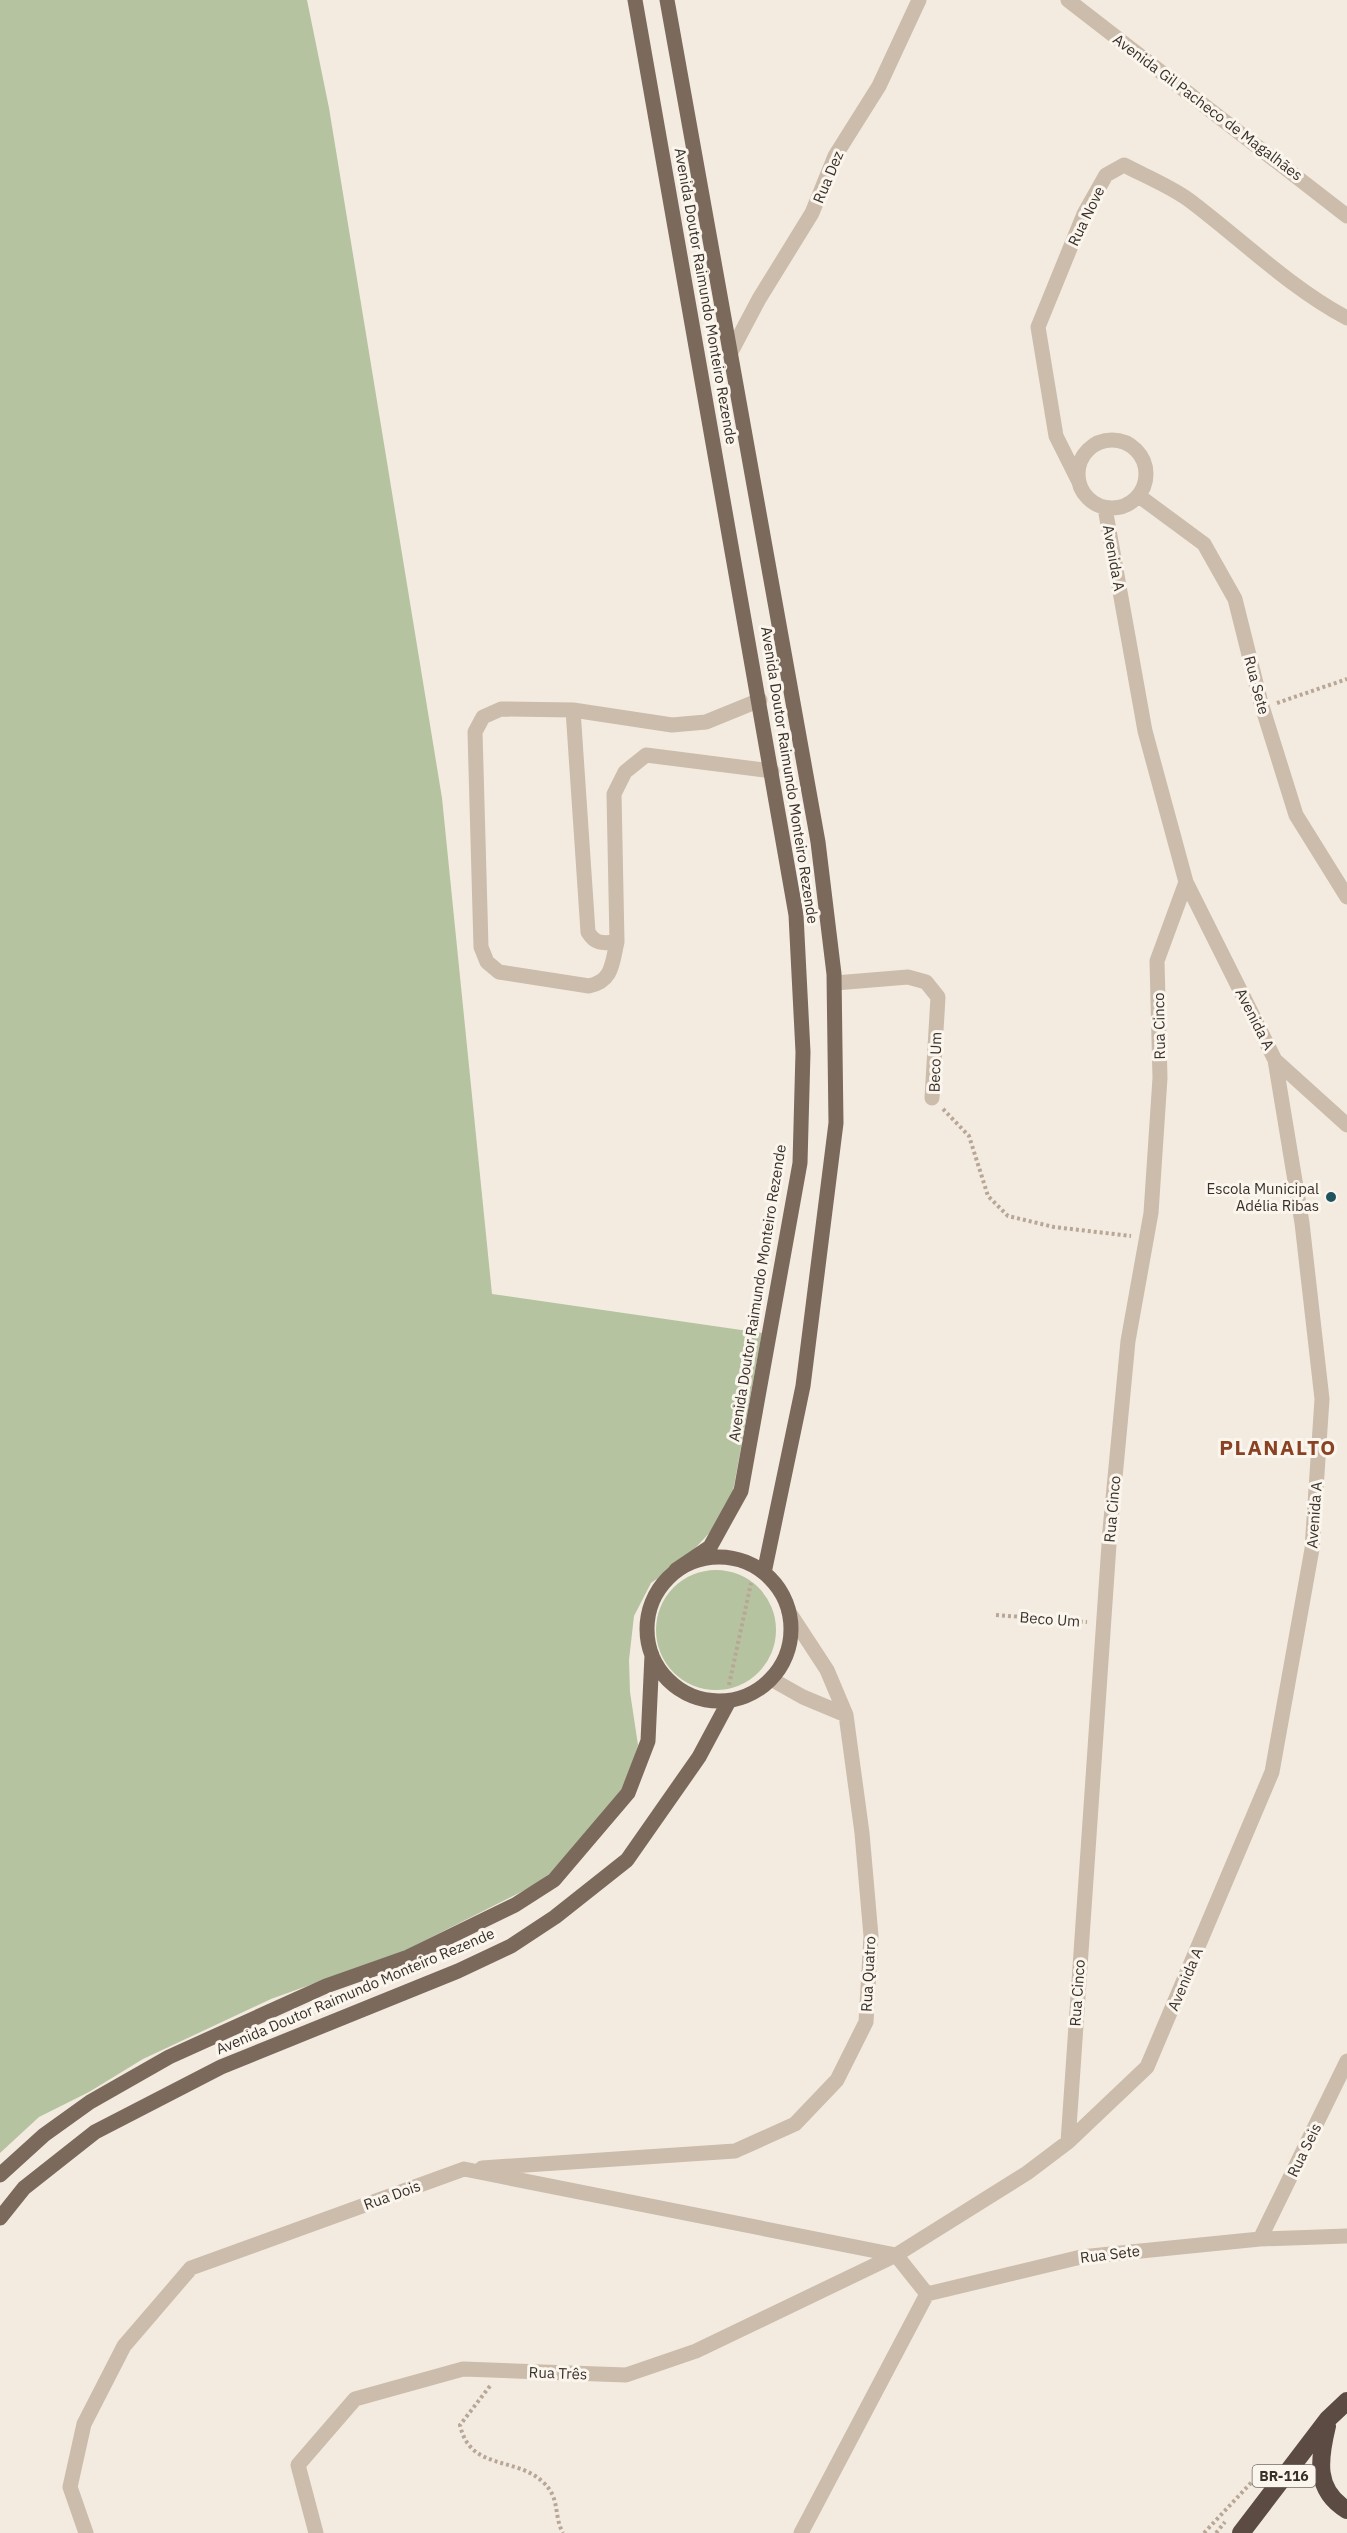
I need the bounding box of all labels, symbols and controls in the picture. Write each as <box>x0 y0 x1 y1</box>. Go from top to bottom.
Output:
street label: Avenida Gil Pacheco de Magalhães <box>1109 29 1307 185</box>
street label: Avenida Doutor Raimundo Monteiro Rezende <box>671 146 741 446</box>
street label: Rua Dez <box>809 148 847 206</box>
street label: Rua Nove <box>1063 183 1109 249</box>
street label: Avenida A <box>1099 523 1129 593</box>
street label: Avenida Doutor Raimundo Monteiro Rezende <box>757 625 823 925</box>
street label: Rua Sete <box>1240 654 1274 716</box>
street label: Avenida A <box>1231 985 1279 1053</box>
street label: Rua Cinco <box>1149 992 1169 1060</box>
street label: Beco Um <box>924 1031 946 1093</box>
street label: Avenida Doutor Raimundo Monteiro Rezende <box>724 1143 790 1443</box>
place label: Escola Municipal Adélia Ribas <box>1206 1179 1319 1215</box>
marker: Escola Municipal Adélia Ribas <box>1324 1190 1338 1204</box>
district label: PLANALTO <box>1219 1433 1337 1461</box>
street label: Rua Cinco <box>1100 1475 1124 1543</box>
street label: Avenida A <box>1302 1481 1326 1549</box>
street label: Beco Um <box>1019 1607 1081 1631</box>
street label: Avenida Doutor Raimundo Monteiro Rezende <box>213 1924 497 2058</box>
street label: Rua Quatro <box>857 1936 879 2012</box>
street label: Avenida A <box>1163 1944 1207 2014</box>
street label: Rua Cinco <box>1065 1959 1089 2027</box>
street label: Rua Seis <box>1283 2120 1325 2180</box>
street label: Rua Dois <box>361 2176 423 2214</box>
street label: Rua Sete <box>1079 2241 1141 2267</box>
street label: Rua Três <box>528 2362 588 2384</box>
road number: BR-116 <box>1252 2465 1316 2487</box>

